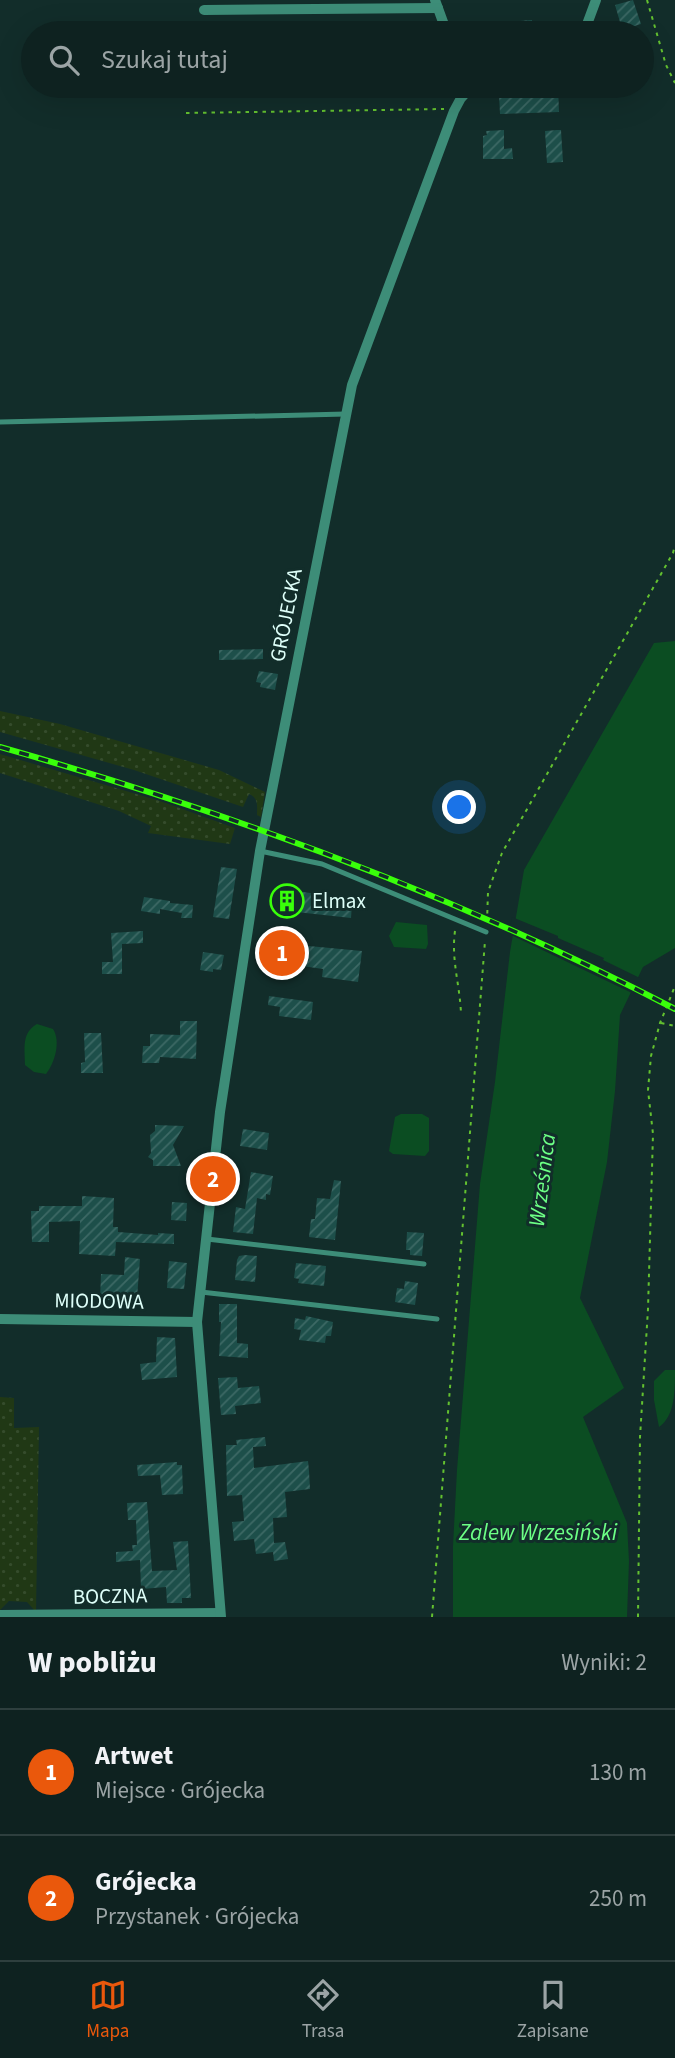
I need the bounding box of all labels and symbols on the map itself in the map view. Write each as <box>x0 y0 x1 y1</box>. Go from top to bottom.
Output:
street label: GRÓJECKA <box>262 565 310 664</box>
your location <box>442 790 476 824</box>
building icon: Elmax <box>268 882 306 920</box>
place label: Elmax <box>312 886 366 916</box>
pin: 1 <box>259 927 305 979</box>
water label: Wrześnica <box>520 1131 564 1229</box>
pin: 2 <box>190 1153 236 1205</box>
street label: MIODOWA <box>54 1285 145 1317</box>
water label: Zalew Wrzesiński <box>458 1516 618 1549</box>
street label: BOCZNA <box>73 1580 148 1612</box>

